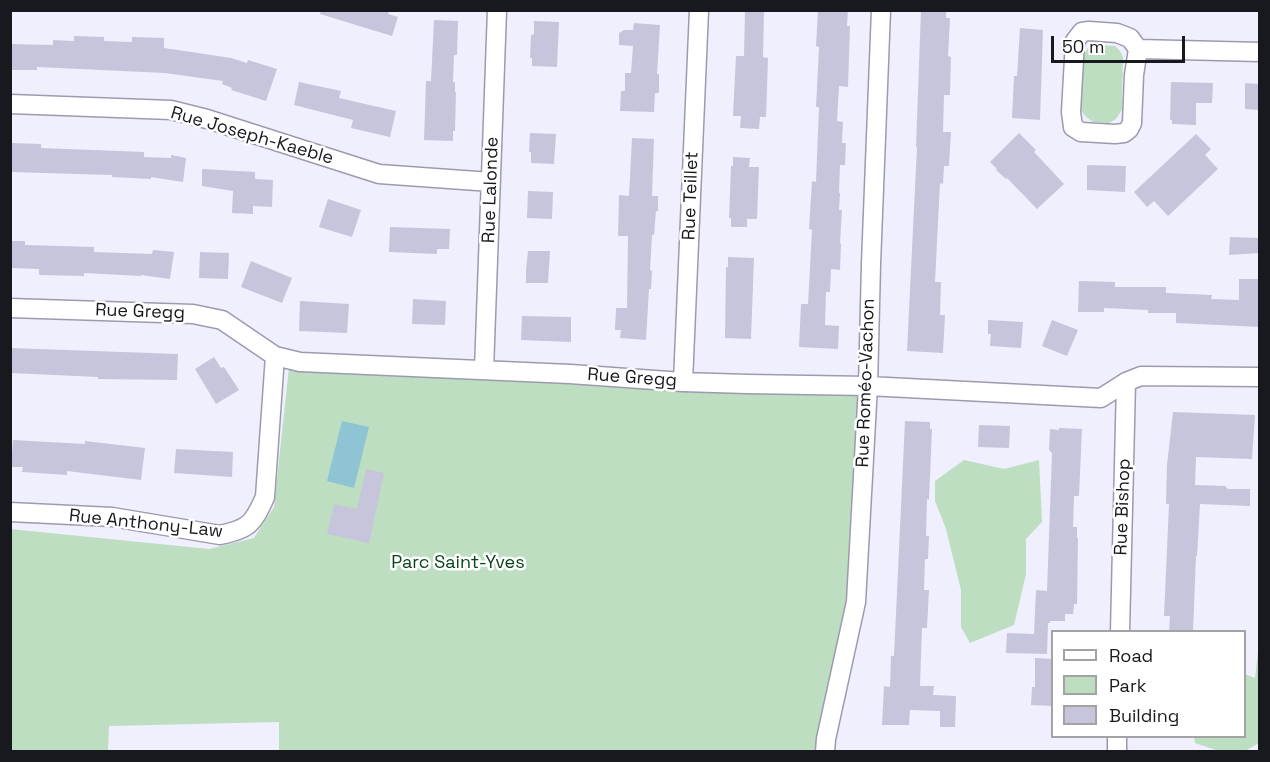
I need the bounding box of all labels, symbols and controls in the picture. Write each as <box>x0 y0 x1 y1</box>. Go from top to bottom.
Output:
scale bar <box>1054 24 1188 62</box>
text: 50 m <box>1062 35 1104 58</box>
street label: Rue Joseph-Kaeble <box>168 102 336 170</box>
street label: Rue Lalonde <box>478 136 504 244</box>
street label: Rue Teillet <box>679 151 703 241</box>
street label: Rue Roméo-Vachon <box>852 298 880 468</box>
street label: Rue Gregg <box>95 300 185 324</box>
street label: Rue Gregg <box>586 364 678 392</box>
street label: Rue Bishop <box>1111 458 1135 556</box>
street label: Rue Anthony-Law <box>68 505 224 543</box>
park label: Parc Saint-Yves <box>391 552 525 574</box>
legend <box>1051 630 1246 738</box>
text: Road <box>1109 644 1153 667</box>
text: Park <box>1109 674 1146 697</box>
text: Building <box>1109 704 1179 727</box>

